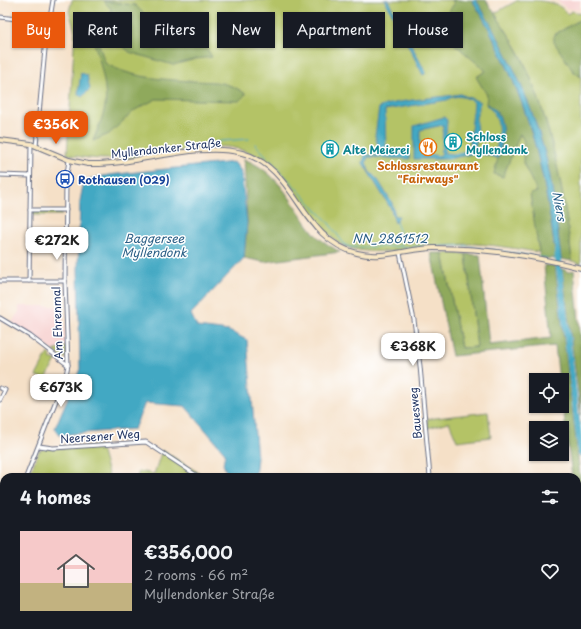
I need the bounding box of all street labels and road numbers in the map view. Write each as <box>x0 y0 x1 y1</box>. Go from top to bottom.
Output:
street label: Myllendonker Straße <box>110 134 222 162</box>
street label: Am Ehrenmal <box>47 286 67 360</box>
street label: Bauesweg <box>404 386 426 440</box>
street label: Neersener Weg <box>60 425 140 447</box>

